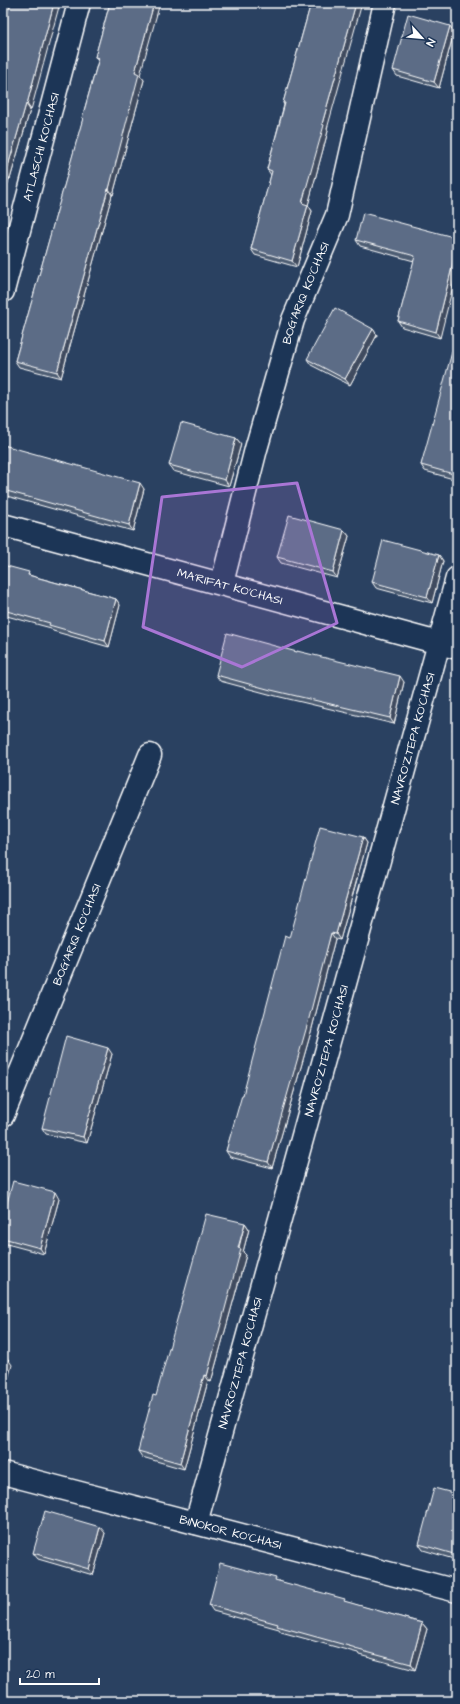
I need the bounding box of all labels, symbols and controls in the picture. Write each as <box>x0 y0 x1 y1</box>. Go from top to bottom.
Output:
north arrow <box>402 18 442 58</box>
text: N <box>422 36 439 49</box>
street label: ATLASCHI KO'CHASI <box>19 91 64 203</box>
street label: BOG'ARIQ KO'CHASI <box>278 239 334 346</box>
street label: MA'RIFAT KO'CHASI <box>175 565 284 609</box>
street label: NAVRO'ZTEPA KO'CHASI <box>387 671 439 806</box>
street label: BOG'ARIQ KO'CHASI <box>49 881 106 988</box>
street label: NAVRO'ZTEPA KO'CHASI <box>301 983 353 1119</box>
street label: NAVRO'ZTEPA KO'CHASI <box>214 1295 267 1431</box>
street label: BINOKOR KO'CHASI <box>177 1511 283 1554</box>
scale bar <box>20 1660 99 1686</box>
text: 20 m <box>26 1666 55 1683</box>

